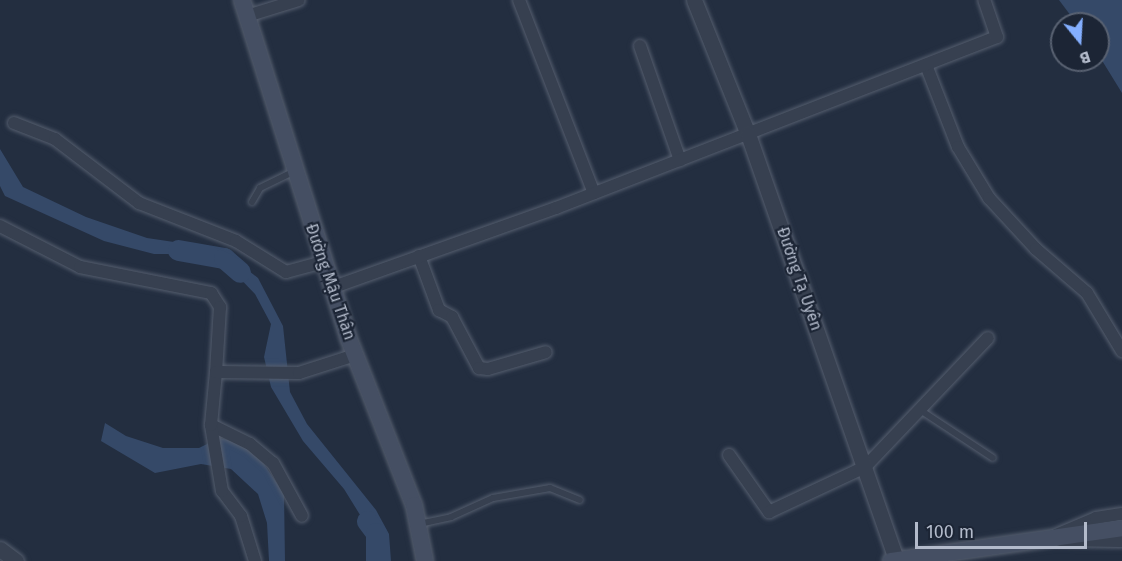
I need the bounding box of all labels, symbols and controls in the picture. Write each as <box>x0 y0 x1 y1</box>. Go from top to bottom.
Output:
north arrow <box>1050 12 1110 72</box>
text: B <box>1077 47 1093 68</box>
street label: Đường Mậu Thân <box>301 221 359 343</box>
street label: Đường Tạ Uyên <box>772 225 826 333</box>
scale bar <box>918 510 1090 548</box>
text: 100 m <box>926 521 974 543</box>

